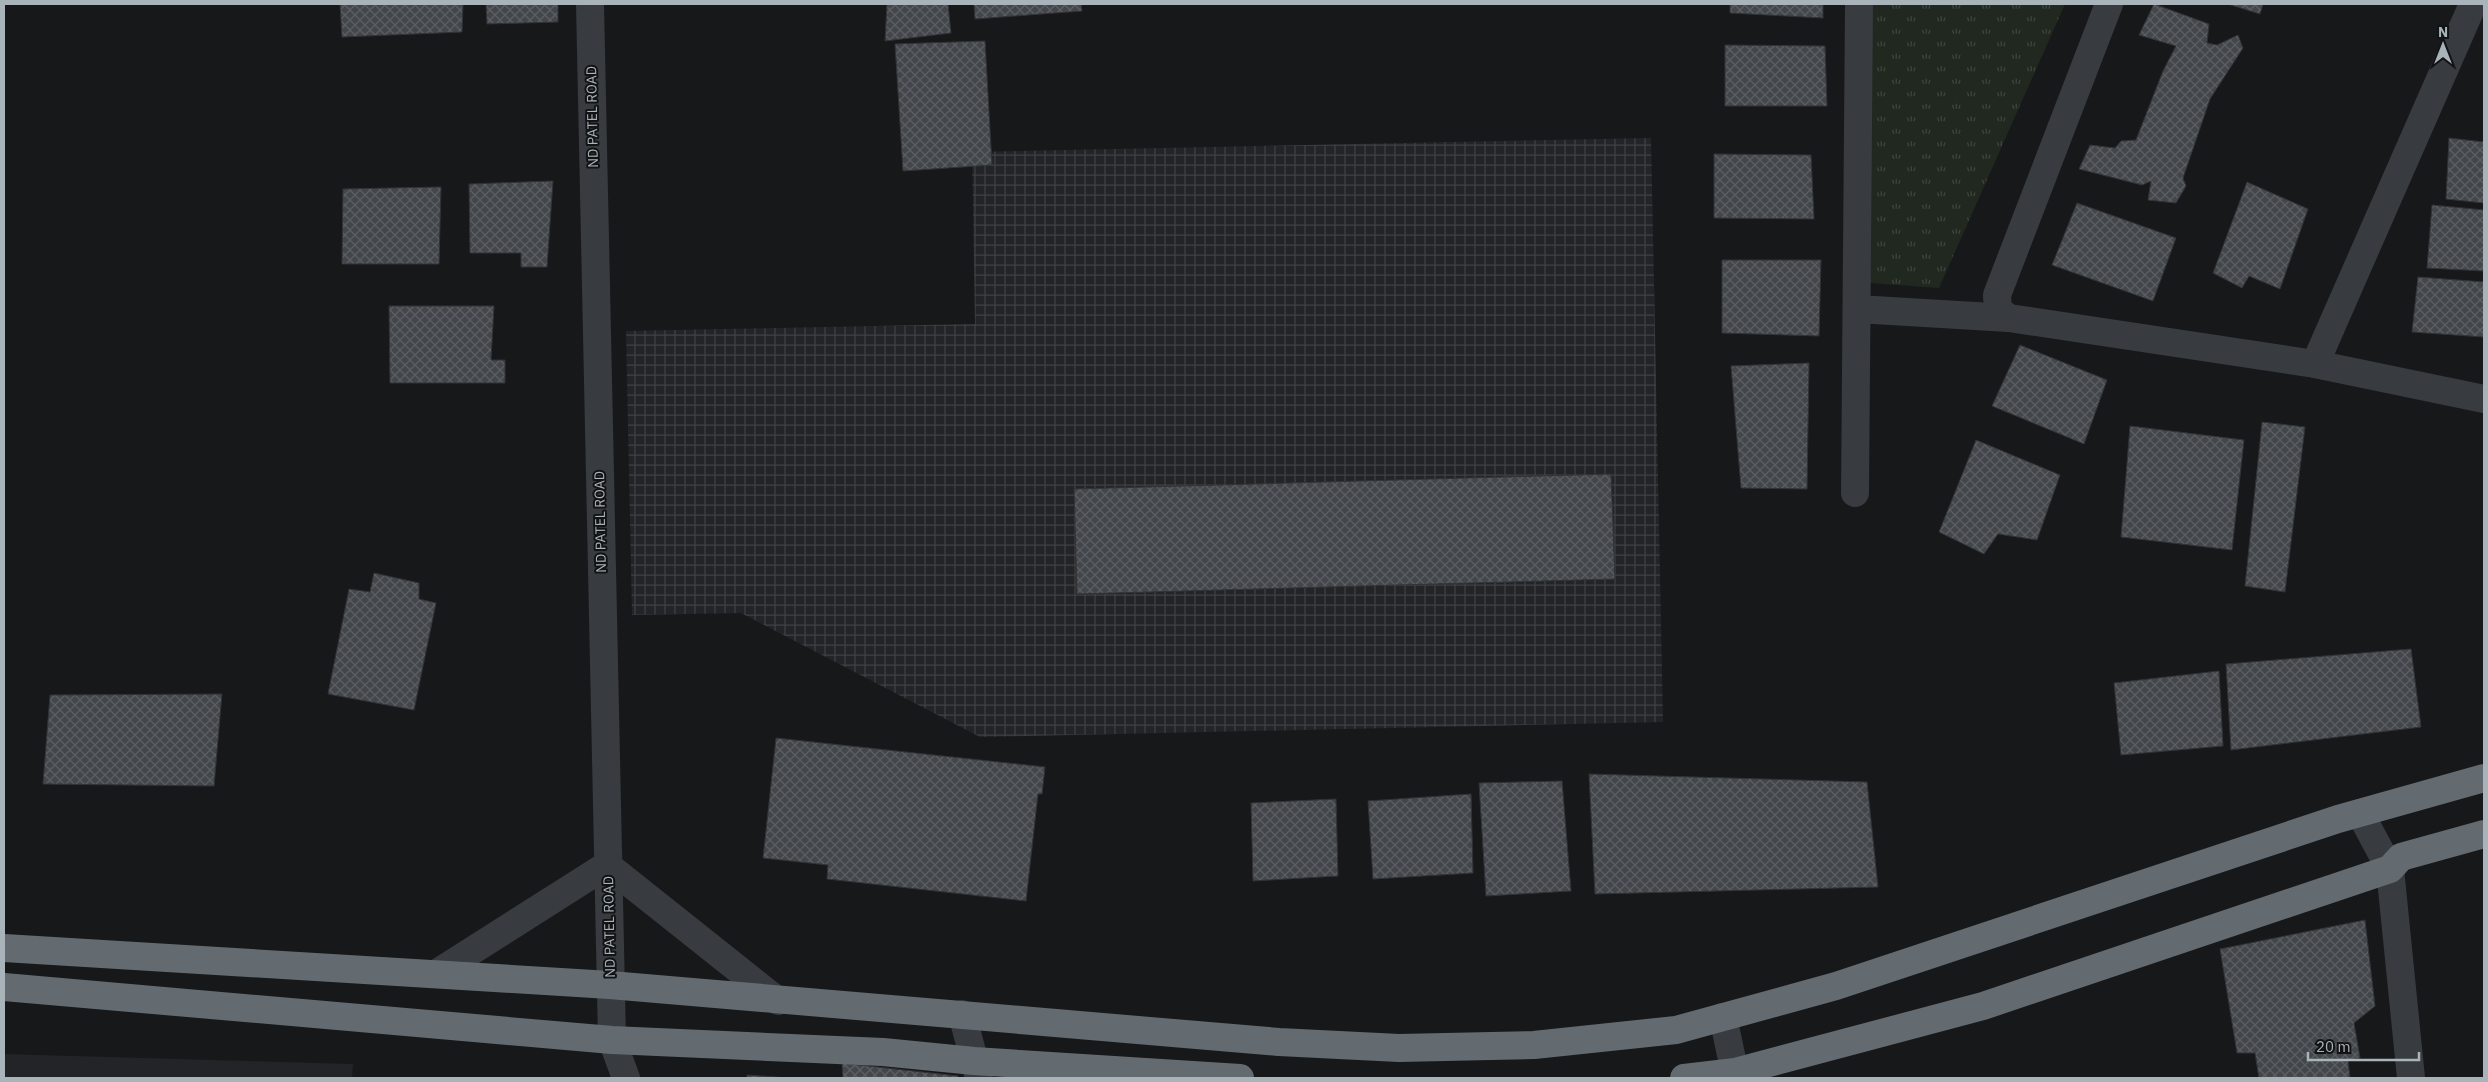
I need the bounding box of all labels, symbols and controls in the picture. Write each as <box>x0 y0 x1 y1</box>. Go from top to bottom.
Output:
north arrow <box>2418 20 2468 70</box>
text: N <box>2438 23 2448 41</box>
street label: ND PATEL ROAD <box>582 66 602 168</box>
street label: ND PATEL ROAD <box>590 471 610 573</box>
street label: ND PATEL ROAD <box>599 876 619 978</box>
scale bar <box>2308 1030 2419 1062</box>
text: 20 m <box>2316 1037 2351 1056</box>

